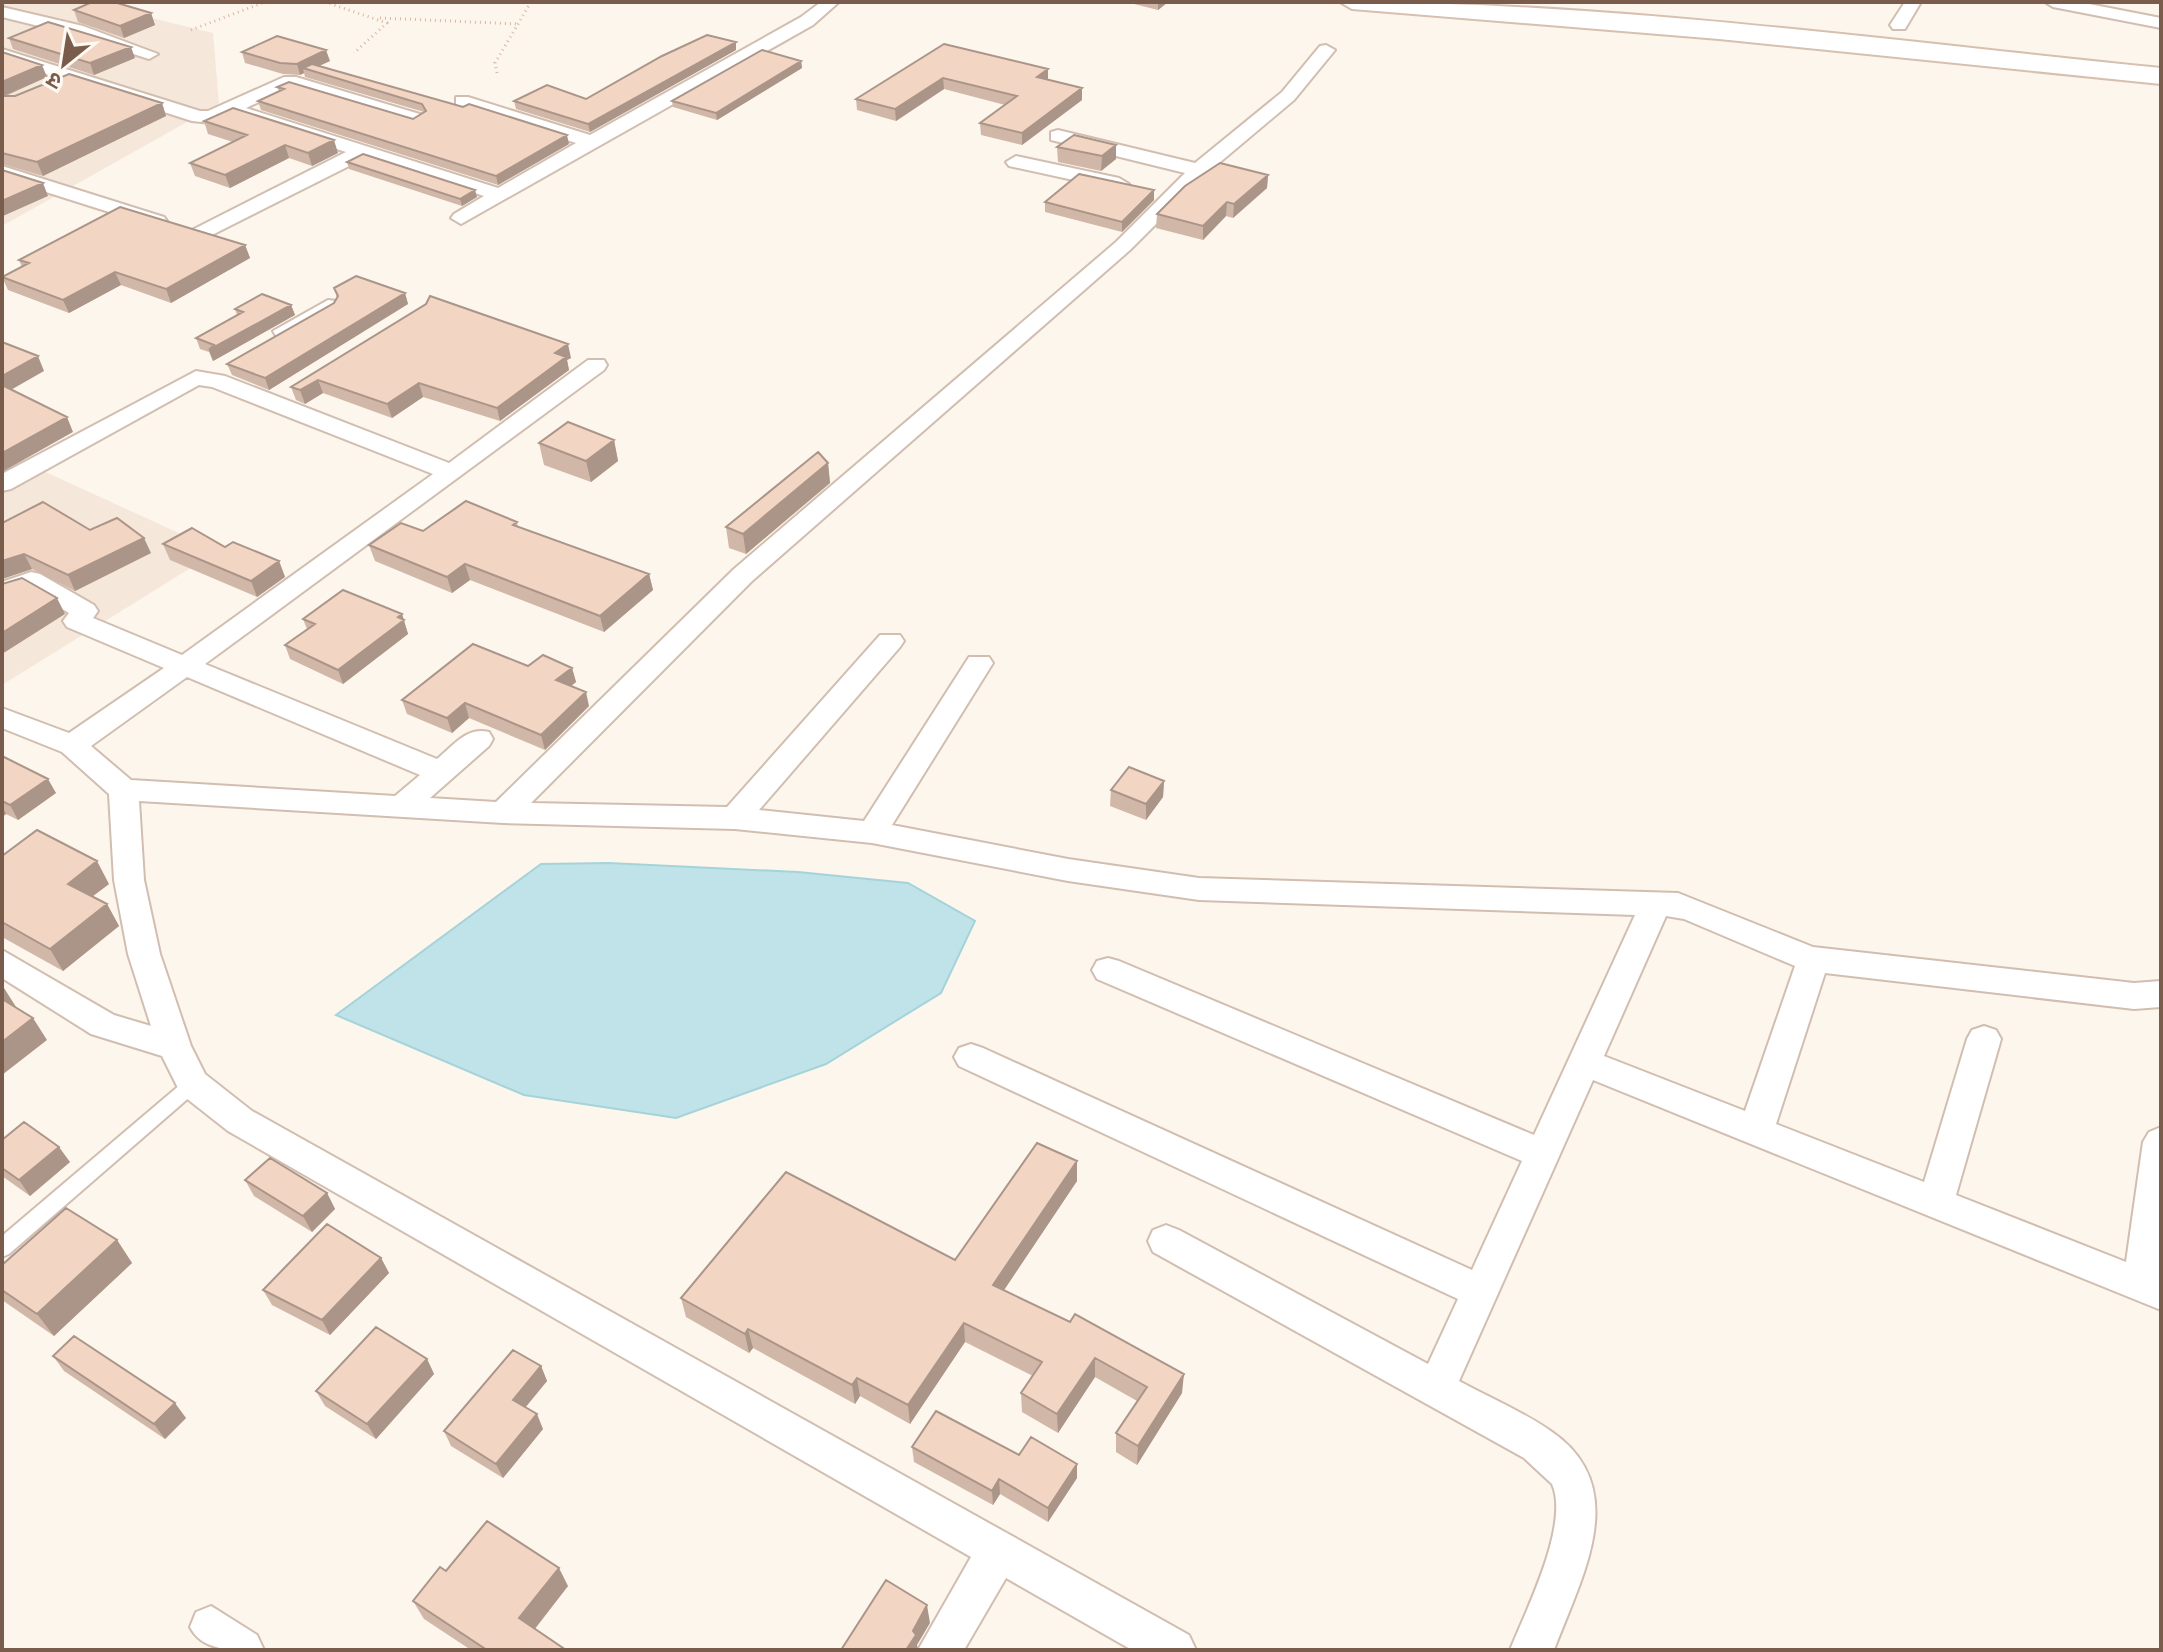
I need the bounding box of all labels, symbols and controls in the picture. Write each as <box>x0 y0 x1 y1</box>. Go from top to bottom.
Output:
north arrow <box>24 24 104 104</box>
text: उ <box>41 65 67 96</box>

